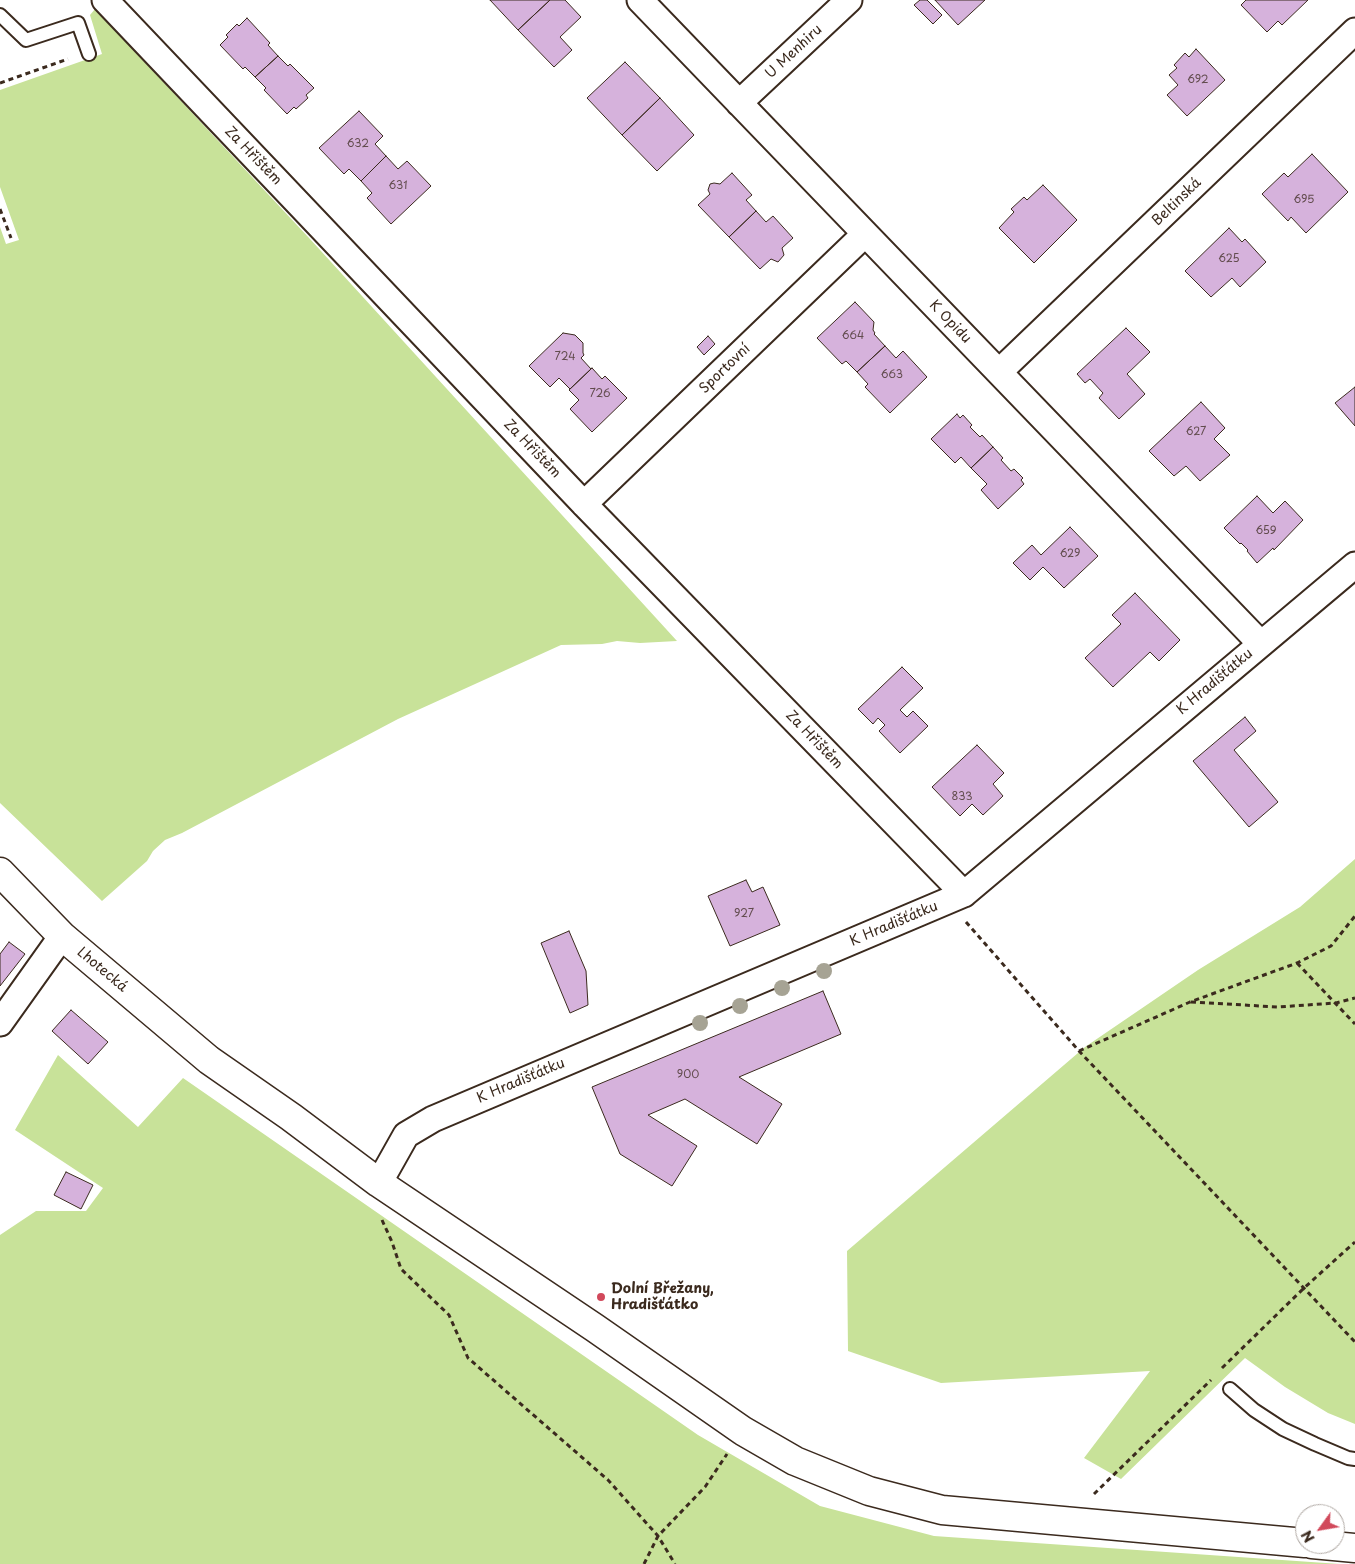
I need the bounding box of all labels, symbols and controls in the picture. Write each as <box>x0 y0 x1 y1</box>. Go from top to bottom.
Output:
street label: U Menhiru <box>762 22 826 82</box>
house number: 692 <box>1187 73 1209 87</box>
street label: Za Hřištěm <box>221 123 285 189</box>
house number: 632 <box>347 137 369 151</box>
street label: Beltinská <box>1149 175 1205 229</box>
house number: 631 <box>388 179 408 193</box>
house number: 695 <box>1294 193 1314 207</box>
house number: 625 <box>1218 252 1240 266</box>
street label: K Opidu <box>925 297 975 347</box>
house number: 664 <box>842 329 864 343</box>
street label: Sportovní <box>696 341 754 397</box>
house number: 724 <box>555 350 575 364</box>
house number: 663 <box>881 368 903 382</box>
house number: 726 <box>589 387 611 401</box>
street label: Za Hřištěm <box>500 416 564 482</box>
house number: 627 <box>1186 425 1206 439</box>
house number: 659 <box>1255 524 1277 538</box>
house number: 629 <box>1060 547 1080 561</box>
street label: K Hradišťátku <box>1174 645 1256 719</box>
street label: Za Hřištěm <box>782 707 846 773</box>
house number: 833 <box>951 790 973 804</box>
street label: K Hradišťátku <box>848 898 940 950</box>
house number: 927 <box>734 907 754 921</box>
street label: Lhotecká <box>73 944 131 996</box>
street label: K Hradišťátku <box>475 1055 567 1107</box>
house number: 900 <box>677 1068 699 1082</box>
place label: Dolní Břežany, Hradišťátko <box>611 1281 714 1314</box>
marker: Dolní Břežany, Hradišťátko <box>595 1291 607 1303</box>
north arrow <box>1295 1504 1345 1554</box>
text: N <box>1296 1526 1320 1547</box>

